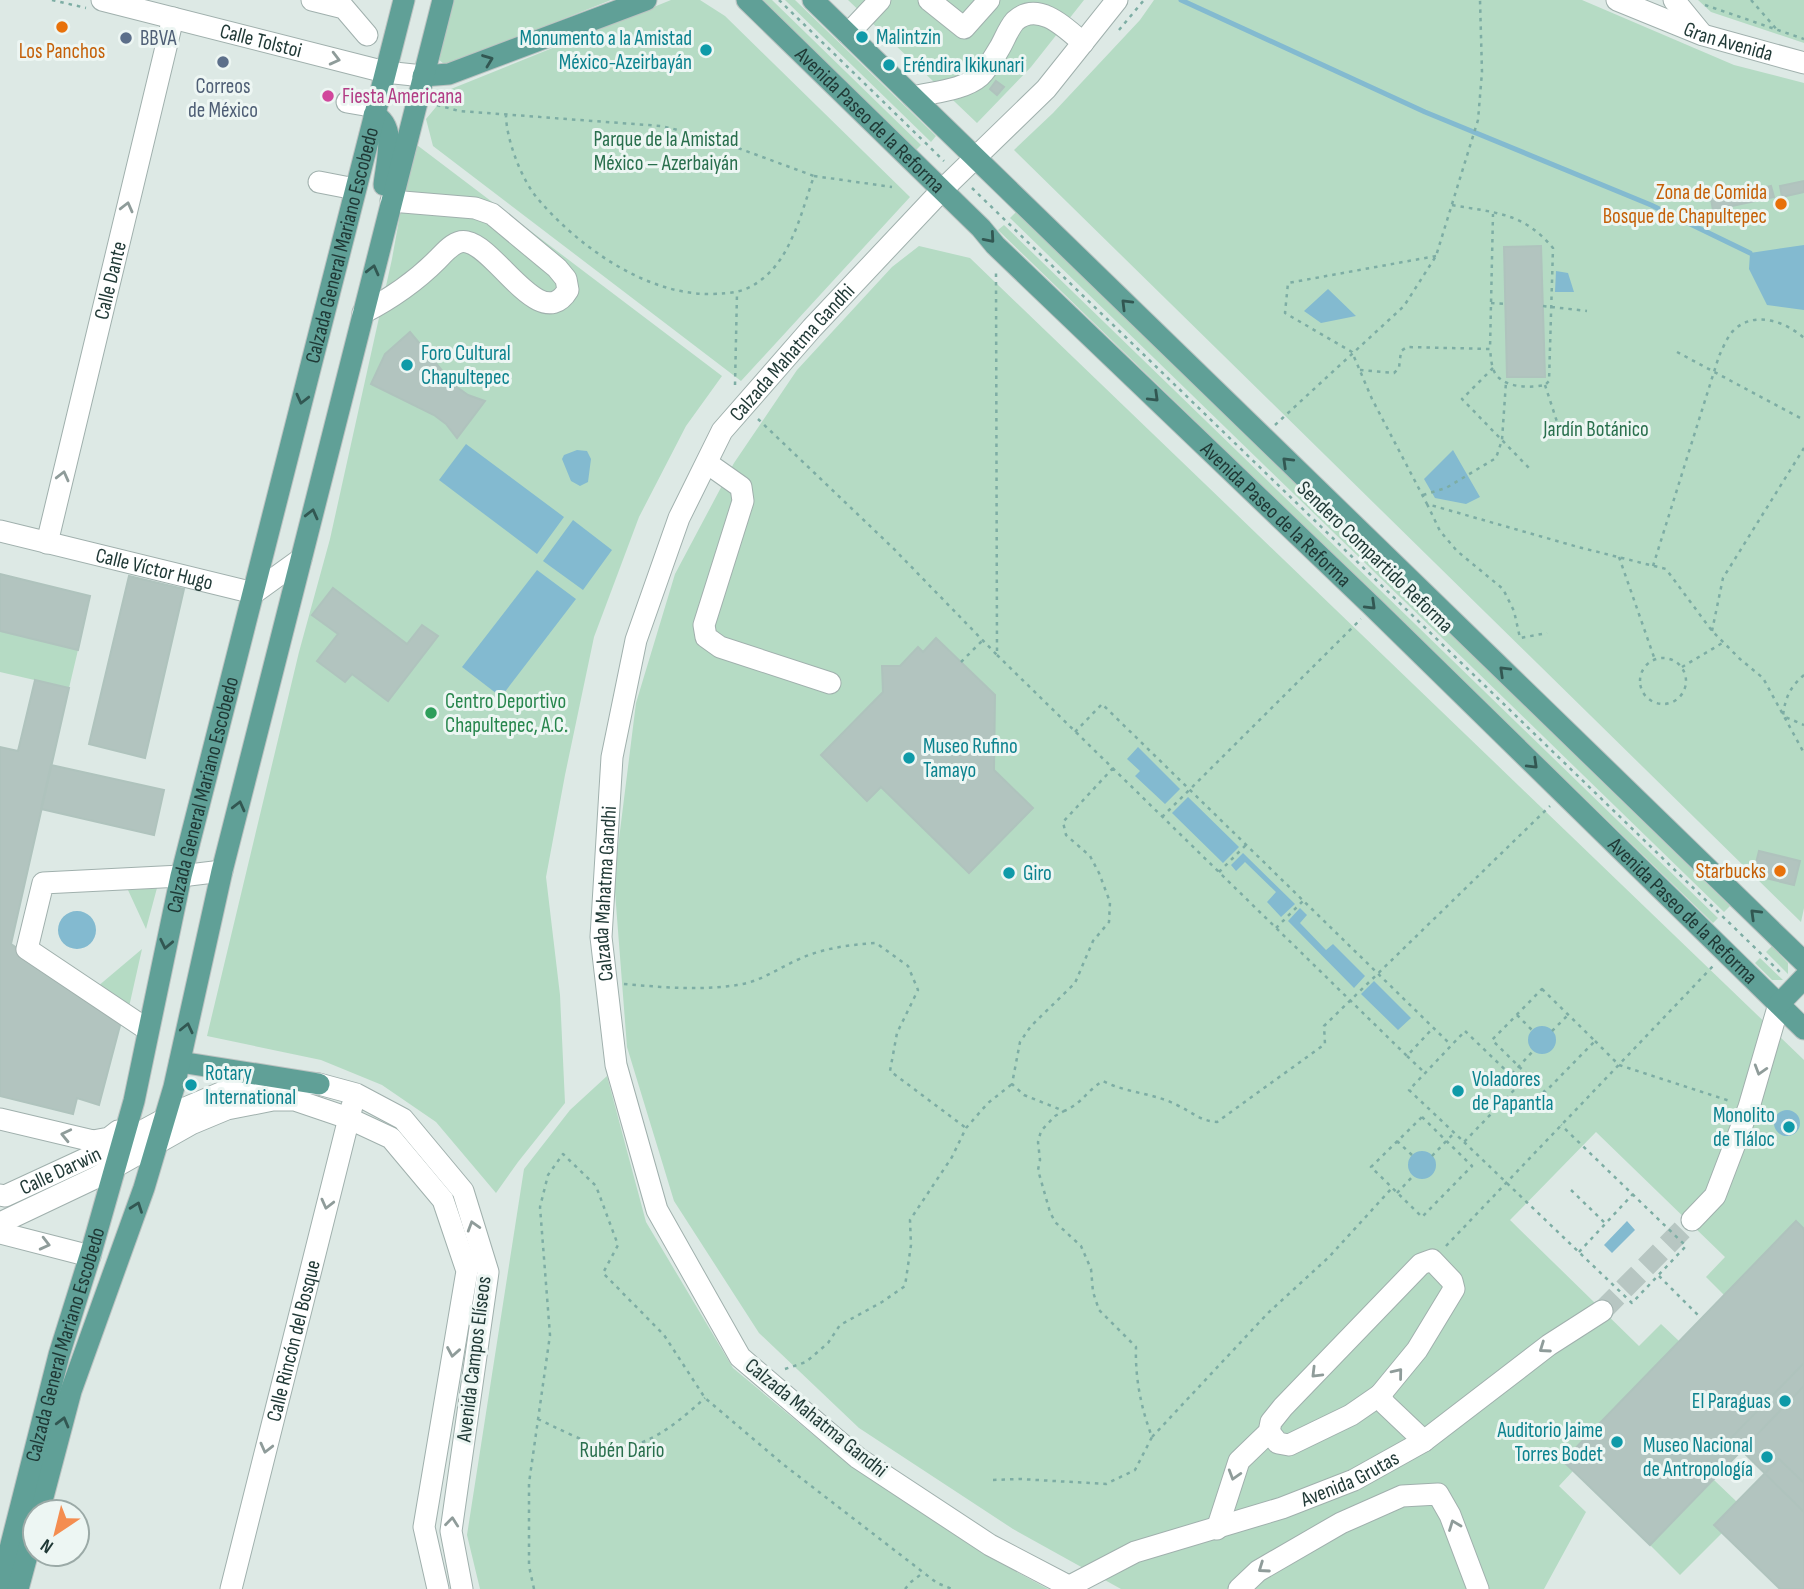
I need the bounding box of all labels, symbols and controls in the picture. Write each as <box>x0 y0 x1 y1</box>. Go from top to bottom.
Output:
street label: Gran Avenida <box>1680 16 1776 66</box>
street label: Calle Tolstoi <box>217 18 305 63</box>
marker: Los Panchos <box>54 19 70 35</box>
place label: Malintzin <box>876 25 941 50</box>
place label: BBVA <box>140 26 177 51</box>
place label: Monumento a la Amistad México-Azeirbayán <box>519 26 692 75</box>
marker: Malintzin <box>854 29 870 45</box>
marker: BBVA <box>118 30 134 46</box>
place label: Los Panchos <box>19 39 105 64</box>
street label: Avenida Paseo de la Reforma <box>790 41 950 198</box>
marker: Monumento a la Amistad México-Azeirbayán <box>698 42 714 58</box>
one-way arrow <box>329 51 341 65</box>
place label: Eréndira Ikikunari <box>903 53 1025 78</box>
marker: Correos de México <box>215 54 231 70</box>
one-way arrow <box>482 54 494 68</box>
marker: Eréndira Ikikunari <box>881 57 897 73</box>
place label: Correos de México <box>188 74 258 123</box>
place label: Fiesta Americana <box>342 84 462 109</box>
marker: Fiesta Americana <box>320 88 336 104</box>
street label: Calzada General Mariano Escobedo <box>300 124 384 366</box>
park label: Parque de la Amistad México – Azerbaiyán <box>594 127 738 176</box>
place label: Zona de Comida Bosque de Chapultepec <box>1603 180 1767 229</box>
marker: Zona de Comida Bosque de Chapultepec <box>1773 196 1789 212</box>
one-way arrow <box>119 202 134 214</box>
one-way arrow <box>982 230 994 243</box>
street label: Calle Dante <box>89 239 131 322</box>
one-way arrow <box>365 264 379 276</box>
street label: Calzada Mahatma Gandhi <box>724 278 860 426</box>
one-way arrow <box>1121 299 1134 312</box>
place label: Foro Cultural Chapultepec <box>421 341 511 390</box>
marker: Foro Cultural Chapultepec <box>399 357 415 373</box>
one-way arrow <box>1145 388 1158 401</box>
one-way arrow <box>296 393 310 405</box>
park label: Jardín Botánico <box>1542 417 1649 442</box>
street label: Avenida Paseo de la Reforma <box>1195 436 1357 592</box>
one-way arrow <box>1282 458 1295 471</box>
one-way arrow <box>54 470 69 482</box>
street label: Sendero Compartido Reforma <box>1292 476 1458 638</box>
one-way arrow <box>304 508 318 520</box>
street label: Calle Víctor Hugo <box>93 542 216 595</box>
one-way arrow <box>1363 597 1376 610</box>
one-way arrow <box>1499 667 1512 680</box>
street label: Calzada General Mariano Escobedo <box>161 674 244 915</box>
place label: Centro Deportivo Chapultepec, A.C. <box>445 689 568 738</box>
marker: Centro Deportivo Chapultepec, A.C. <box>423 705 439 721</box>
place label: Museo Rufino Tamayo <box>923 734 1018 783</box>
marker: Museo Rufino Tamayo <box>901 750 917 766</box>
one-way arrow <box>1525 756 1538 769</box>
one-way arrow <box>231 800 245 812</box>
street label: Calzada Mahatma Gandhi <box>588 805 621 983</box>
street label: Avenida Paseo de la Reforma <box>1603 831 1763 989</box>
place label: Starbucks <box>1695 859 1766 884</box>
place label: Giro <box>1023 861 1052 886</box>
marker: Starbucks <box>1772 863 1788 879</box>
marker: Giro <box>1001 865 1017 881</box>
one-way arrow <box>1751 910 1764 923</box>
one-way arrow <box>160 938 175 950</box>
one-way arrow <box>179 1022 194 1034</box>
place label: Rotary International <box>205 1061 296 1110</box>
one-way arrow <box>1754 1064 1769 1076</box>
place label: Voladores de Papantla <box>1472 1067 1554 1116</box>
marker: Rotary International <box>183 1077 199 1093</box>
marker: Voladores de Papantla <box>1450 1083 1466 1099</box>
place label: Monolito de Tláloc <box>1713 1103 1775 1152</box>
marker: Monolito de Tláloc <box>1781 1119 1797 1135</box>
one-way arrow <box>60 1129 72 1143</box>
street label: Calle Darwin <box>16 1141 105 1200</box>
one-way arrow <box>321 1198 335 1210</box>
one-way arrow <box>129 1202 143 1214</box>
one-way arrow <box>467 1220 482 1232</box>
street label: Calzada General Mariano Escobedo <box>20 1224 110 1464</box>
one-way arrow <box>39 1236 51 1250</box>
street label: Calle Rincón del Bosque <box>261 1257 325 1424</box>
street label: Avenida Campos Elíseos <box>451 1275 497 1444</box>
one-way arrow <box>1539 1340 1552 1352</box>
one-way arrow <box>447 1345 462 1357</box>
street label: Calzada Mahatma Gandhi <box>740 1353 892 1483</box>
one-way arrow <box>1311 1364 1324 1377</box>
one-way arrow <box>1390 1368 1403 1380</box>
place label: El Paraguas <box>1692 1389 1771 1414</box>
marker: El Paraguas <box>1777 1393 1793 1409</box>
one-way arrow <box>55 1417 69 1429</box>
place label: Auditorio Jaime Torres Bodet <box>1496 1418 1603 1467</box>
place label: Museo Nacional de Antropología <box>1643 1433 1753 1482</box>
marker: Auditorio Jaime Torres Bodet <box>1609 1434 1625 1450</box>
park label: Rubén Dario <box>580 1438 664 1463</box>
one-way arrow <box>260 1442 274 1454</box>
street label: Avenida Grutas <box>1296 1445 1403 1512</box>
marker: Museo Nacional de Antropología <box>1759 1449 1775 1465</box>
one-way arrow <box>1228 1469 1243 1481</box>
north arrow <box>21 1498 91 1568</box>
one-way arrow <box>445 1516 460 1528</box>
one-way arrow <box>1448 1520 1462 1532</box>
text: N <box>36 1533 58 1558</box>
one-way arrow <box>1258 1560 1271 1572</box>

